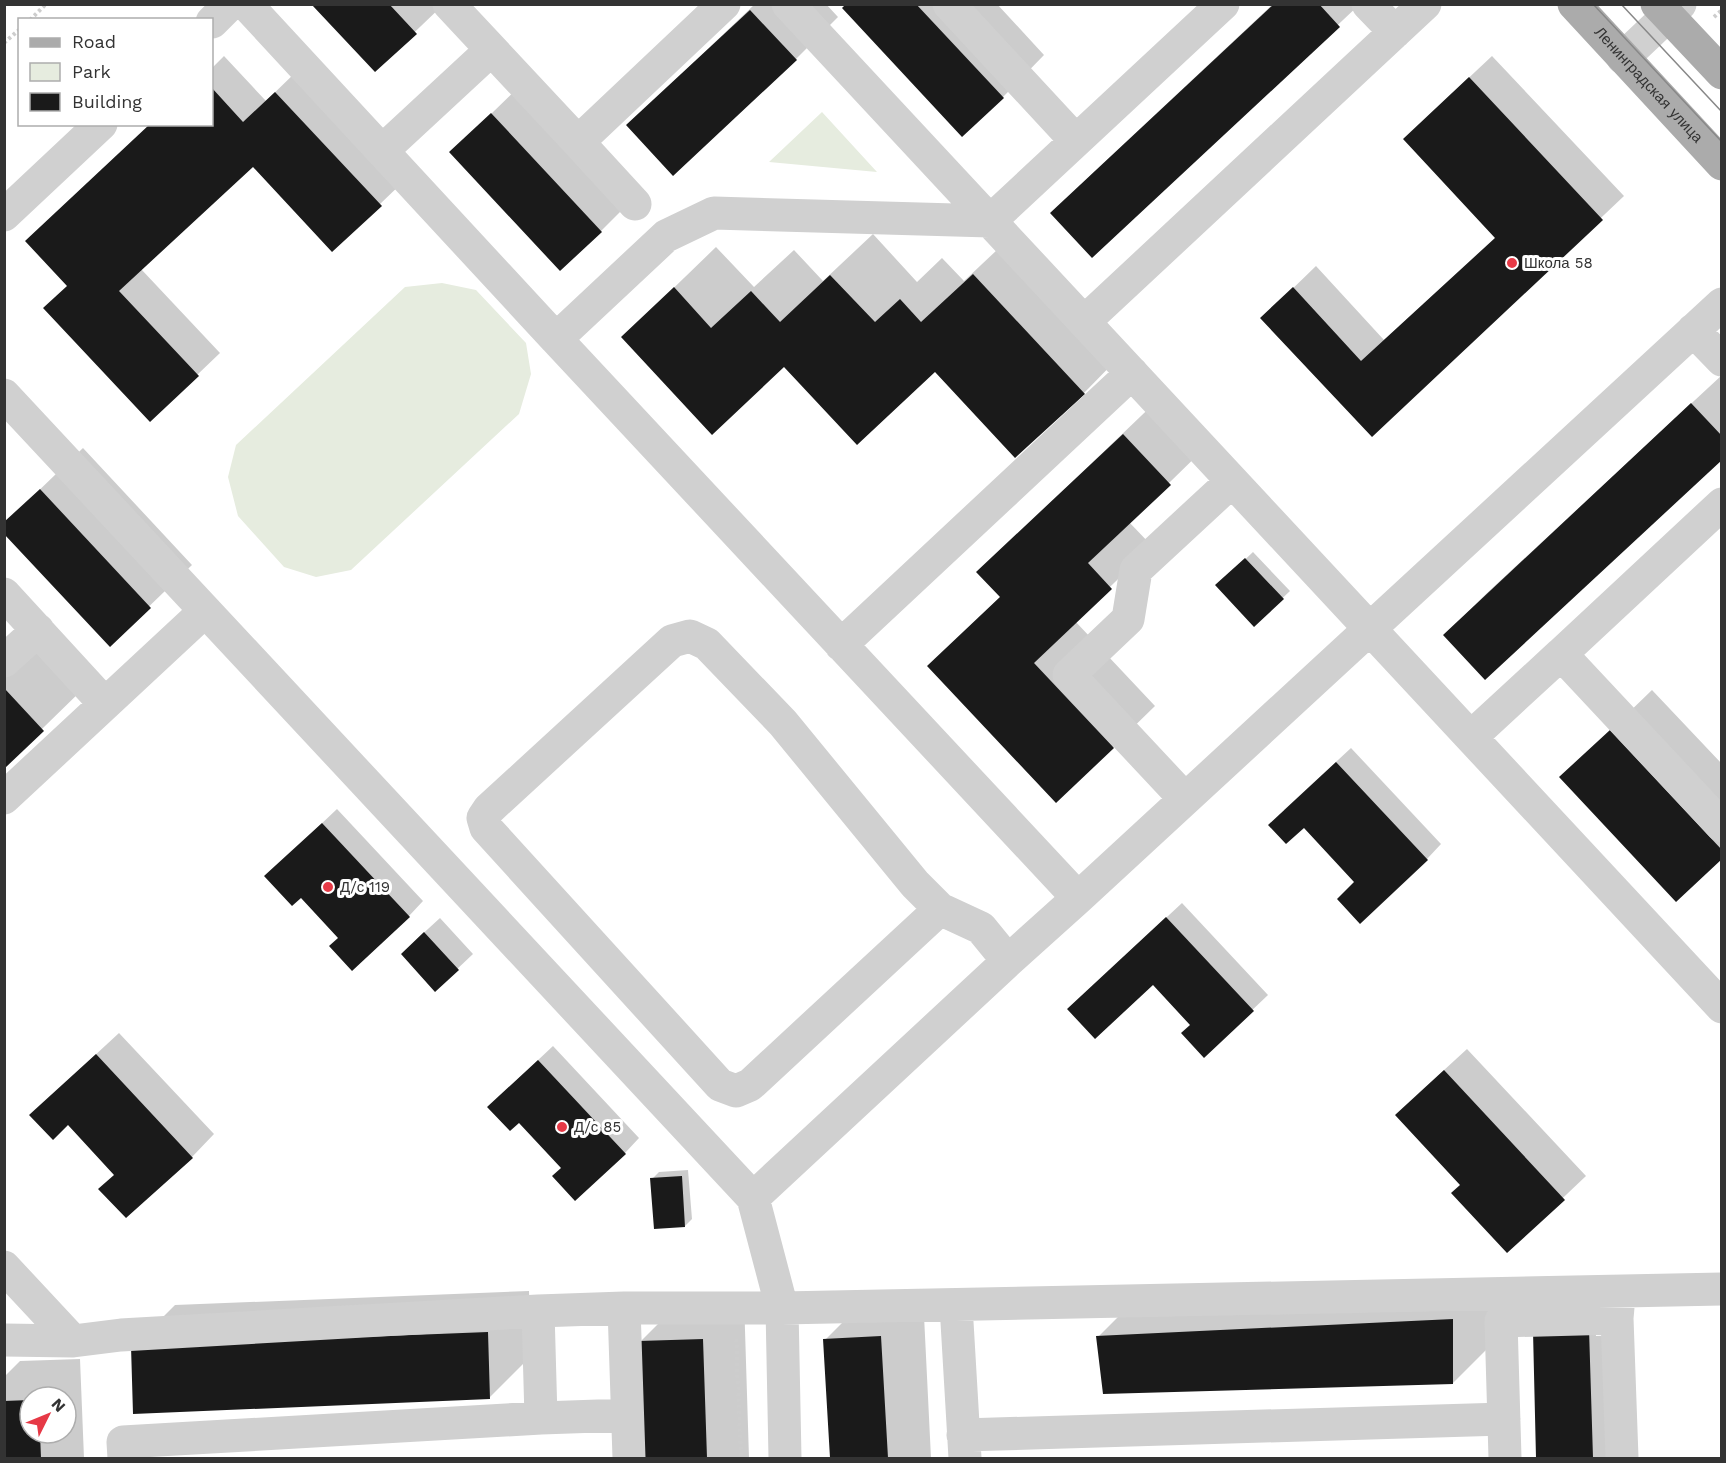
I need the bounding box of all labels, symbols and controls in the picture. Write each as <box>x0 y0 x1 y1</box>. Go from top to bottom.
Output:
legend <box>18 18 213 126</box>
street label: Ленинградская улица <box>1591 23 1707 147</box>
text: Road <box>72 31 116 52</box>
text: Park <box>72 61 111 82</box>
text: Building <box>72 91 142 112</box>
place label: Школа 58 <box>1524 254 1593 272</box>
marker: Школа 58 <box>1505 256 1519 270</box>
place label: Д/с 119 <box>340 878 390 896</box>
marker: Д/с 119 <box>321 880 335 894</box>
place label: Д/с 85 <box>574 1118 621 1136</box>
marker: Д/с 85 <box>555 1120 569 1134</box>
north arrow <box>18 1385 78 1445</box>
text: N <box>48 1394 70 1416</box>

